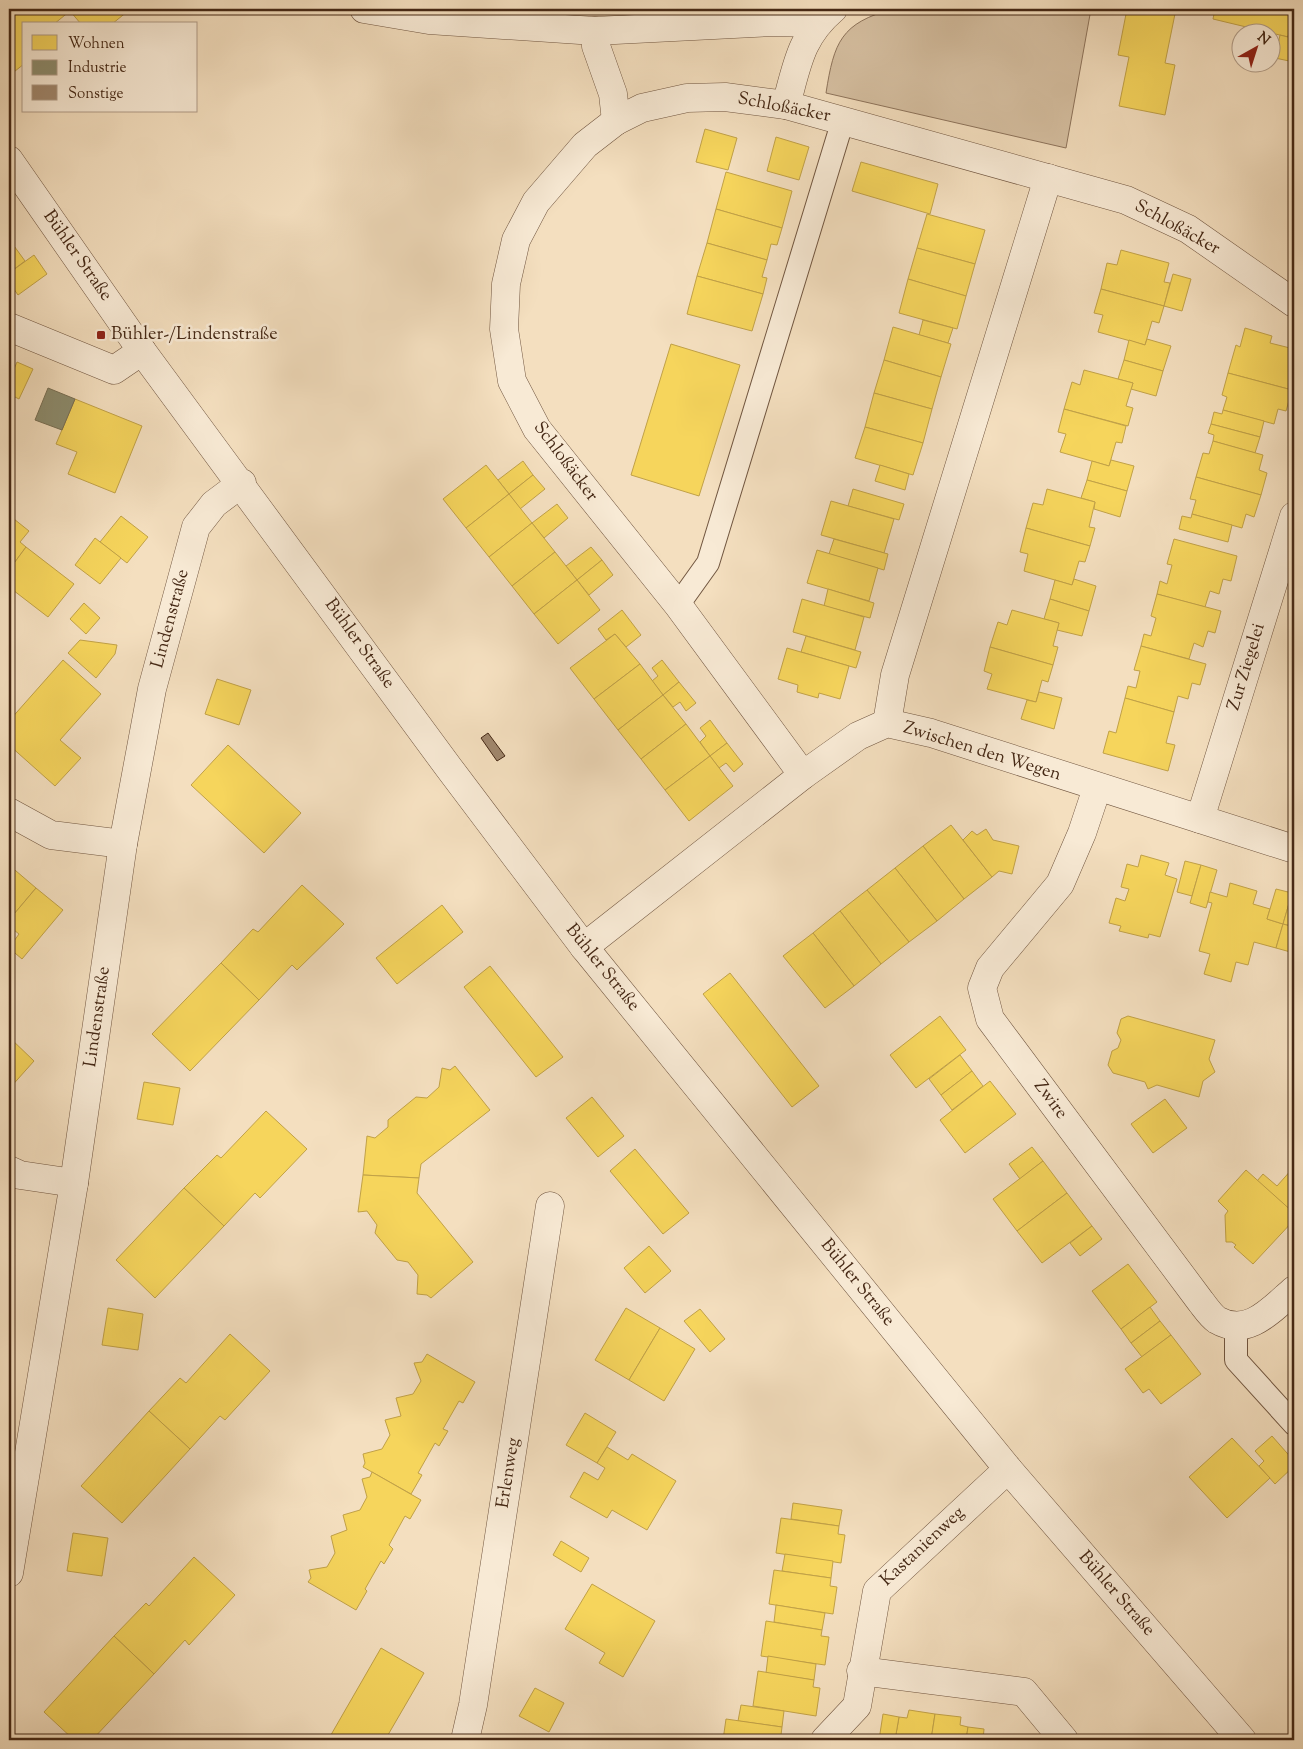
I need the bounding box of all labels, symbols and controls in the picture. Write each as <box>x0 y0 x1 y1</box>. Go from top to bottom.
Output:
legend <box>22 22 198 112</box>
north arrow <box>1230 22 1280 72</box>
text: N <box>1252 28 1274 51</box>
text: Wohnen <box>68 34 125 55</box>
text: Industrie <box>68 58 126 79</box>
text: Sonstige <box>68 84 123 105</box>
street label: Schloßäcker <box>735 86 833 130</box>
street label: Schloßäcker <box>1129 194 1225 262</box>
street label: Bühler Straße <box>36 205 118 307</box>
place label: Bühler-/Lindenstraße <box>111 322 278 348</box>
marker: Bühler-/Lindenstraße <box>95 329 107 341</box>
street label: Schloßäcker <box>526 417 604 508</box>
street label: Lindenstraße <box>145 567 197 671</box>
street label: Bühler Straße <box>317 594 401 694</box>
street label: Zur Ziegelei <box>1221 620 1273 714</box>
street label: Zwischen den Wegen <box>900 716 1065 789</box>
street label: Bühler Straße <box>559 919 645 1017</box>
street label: Lindenstraße <box>78 965 118 1069</box>
street label: Zwire <box>1027 1075 1073 1125</box>
street label: Bühler Straße <box>814 1234 900 1332</box>
street label: Erlenweg <box>491 1436 527 1510</box>
street label: Kastanienweg <box>875 1501 971 1593</box>
street label: Bühler Straße <box>1071 1546 1161 1642</box>

